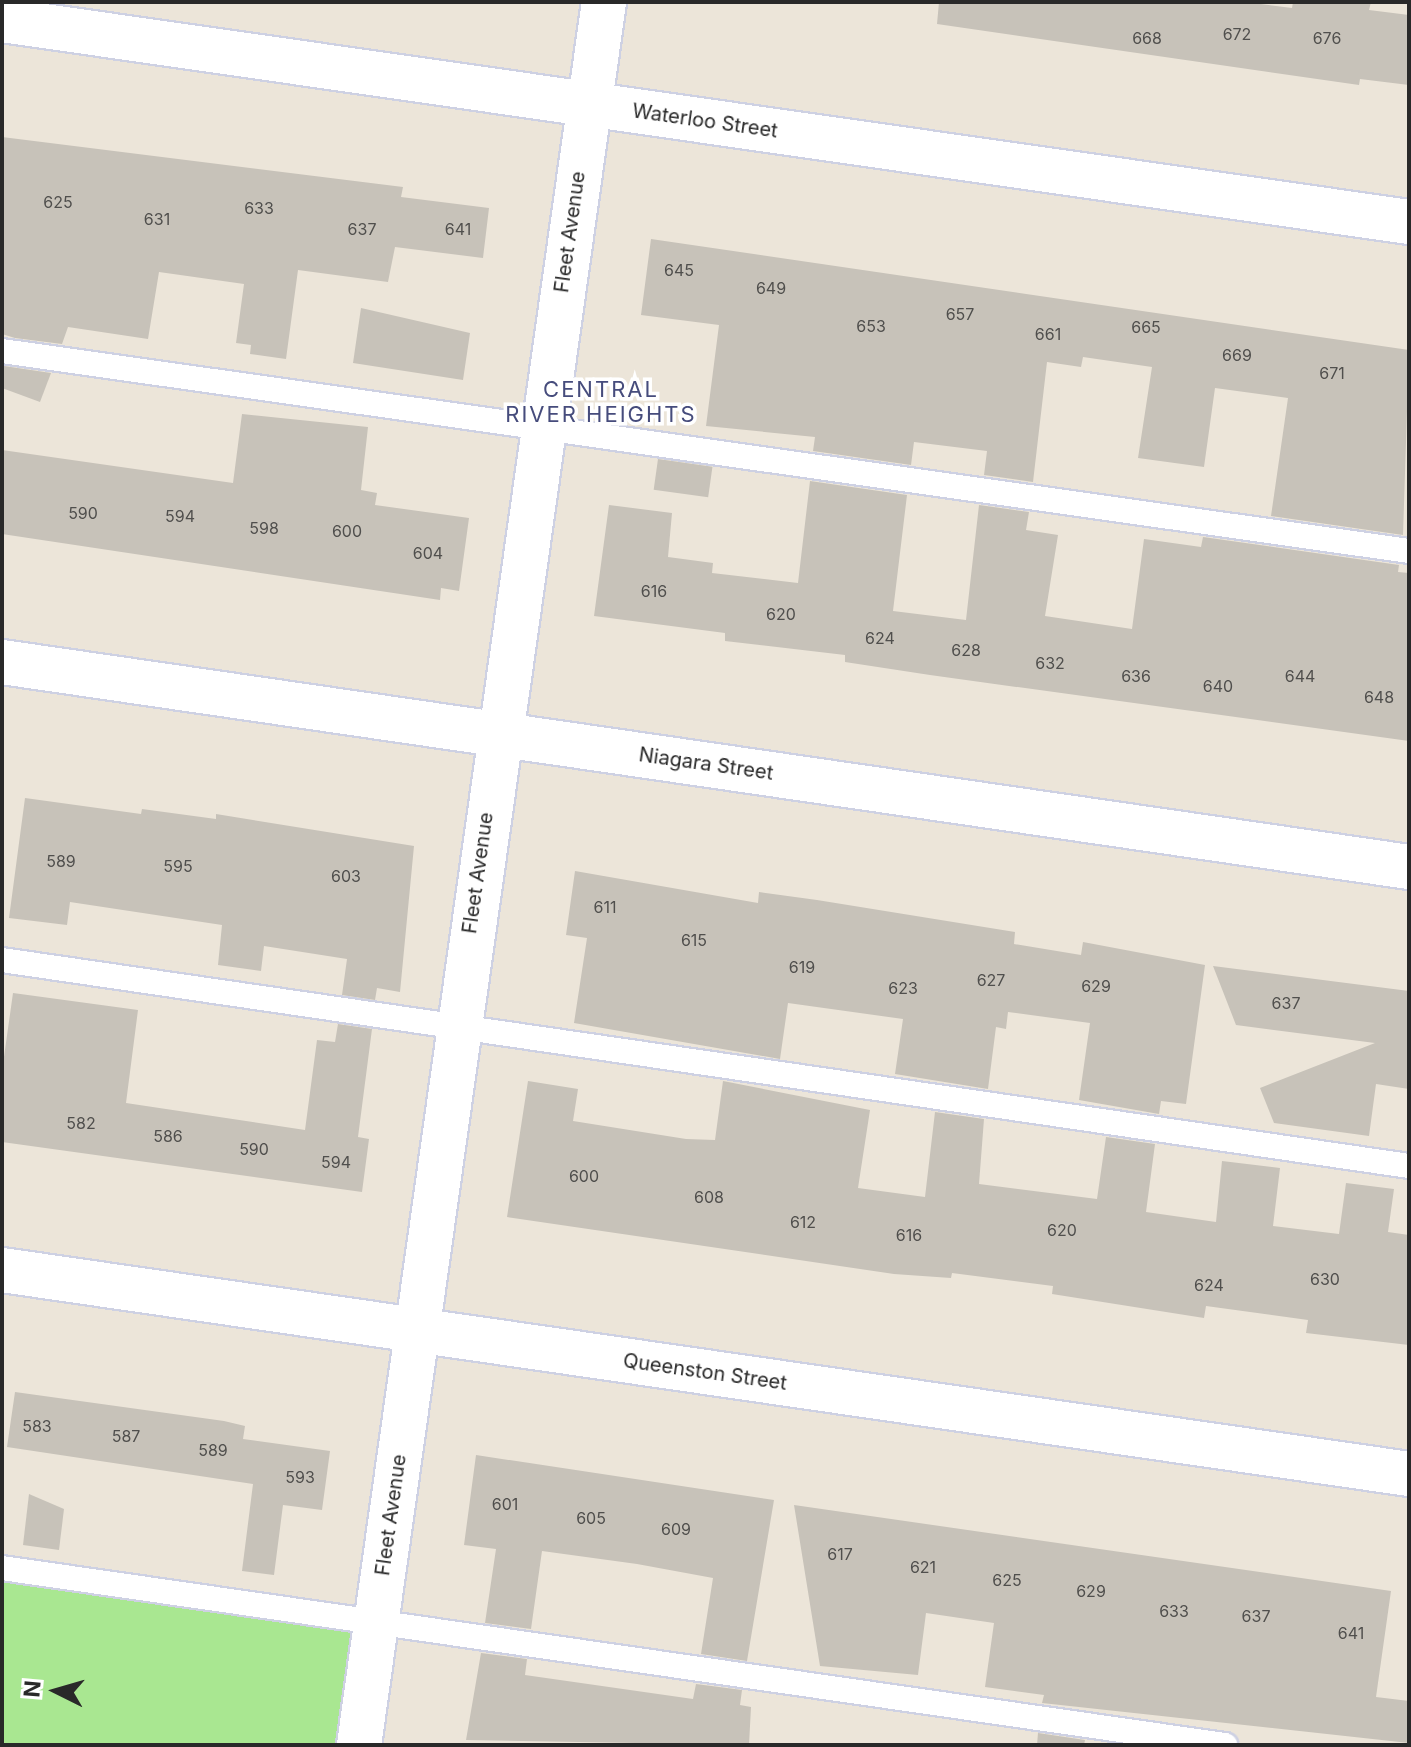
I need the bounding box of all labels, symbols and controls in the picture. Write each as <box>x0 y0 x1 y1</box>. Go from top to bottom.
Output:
house number: 672 <box>1223 24 1251 44</box>
house number: 668 <box>1132 28 1162 48</box>
house number: 676 <box>1313 28 1341 48</box>
street label: Waterloo Street <box>631 99 779 143</box>
street label: Fleet Avenue <box>550 170 590 294</box>
house number: 625 <box>43 192 73 212</box>
house number: 633 <box>244 198 274 218</box>
house number: 631 <box>144 209 170 229</box>
house number: 637 <box>348 219 376 239</box>
house number: 641 <box>445 219 471 239</box>
house number: 645 <box>664 260 694 280</box>
house number: 649 <box>756 278 786 298</box>
house number: 657 <box>946 304 974 324</box>
house number: 653 <box>856 316 886 336</box>
house number: 665 <box>1131 317 1161 337</box>
house number: 661 <box>1035 324 1061 344</box>
house number: 669 <box>1222 345 1252 365</box>
house number: 671 <box>1319 363 1345 383</box>
district label: CENTRAL RIVER HEIGHTS <box>505 376 697 428</box>
house number: 590 <box>68 503 98 523</box>
house number: 594 <box>165 506 195 526</box>
house number: 598 <box>249 518 279 538</box>
house number: 600 <box>332 521 362 541</box>
house number: 604 <box>413 543 443 563</box>
house number: 616 <box>641 581 667 601</box>
house number: 620 <box>766 604 796 624</box>
house number: 624 <box>865 628 895 648</box>
house number: 628 <box>951 640 981 660</box>
house number: 632 <box>1035 653 1065 673</box>
house number: 636 <box>1121 666 1151 686</box>
house number: 644 <box>1285 666 1315 686</box>
house number: 640 <box>1203 676 1233 696</box>
house number: 648 <box>1364 687 1394 707</box>
street label: Niagara Street <box>637 743 775 785</box>
street label: Fleet Avenue <box>458 811 498 935</box>
house number: 589 <box>46 851 76 871</box>
house number: 595 <box>163 856 193 876</box>
house number: 603 <box>331 866 361 886</box>
house number: 611 <box>594 897 616 917</box>
house number: 615 <box>681 930 707 950</box>
house number: 619 <box>789 957 815 977</box>
house number: 627 <box>977 970 1005 990</box>
house number: 629 <box>1081 976 1111 996</box>
house number: 623 <box>888 978 918 998</box>
house number: 637 <box>1272 993 1300 1013</box>
house number: 582 <box>66 1113 96 1133</box>
house number: 586 <box>153 1126 183 1146</box>
house number: 590 <box>239 1139 269 1159</box>
house number: 594 <box>321 1152 351 1172</box>
house number: 600 <box>569 1166 599 1186</box>
house number: 608 <box>694 1187 724 1207</box>
house number: 612 <box>790 1212 816 1232</box>
house number: 620 <box>1047 1220 1077 1240</box>
house number: 616 <box>896 1225 922 1245</box>
house number: 630 <box>1310 1269 1340 1289</box>
house number: 624 <box>1194 1275 1224 1295</box>
street label: Queenston Street <box>622 1349 788 1395</box>
house number: 583 <box>22 1416 52 1436</box>
house number: 587 <box>112 1426 140 1446</box>
house number: 589 <box>198 1440 228 1460</box>
street label: Fleet Avenue <box>371 1453 411 1577</box>
house number: 593 <box>285 1467 315 1487</box>
house number: 601 <box>492 1494 518 1514</box>
house number: 605 <box>576 1508 606 1528</box>
house number: 609 <box>661 1519 691 1539</box>
house number: 617 <box>827 1544 853 1564</box>
house number: 621 <box>910 1557 936 1577</box>
house number: 625 <box>992 1570 1022 1590</box>
house number: 629 <box>1076 1581 1106 1601</box>
house number: 633 <box>1159 1601 1189 1621</box>
house number: 637 <box>1242 1606 1270 1626</box>
house number: 641 <box>1338 1623 1364 1643</box>
north arrow <box>16 1651 96 1731</box>
text: N <box>18 1679 46 1698</box>

